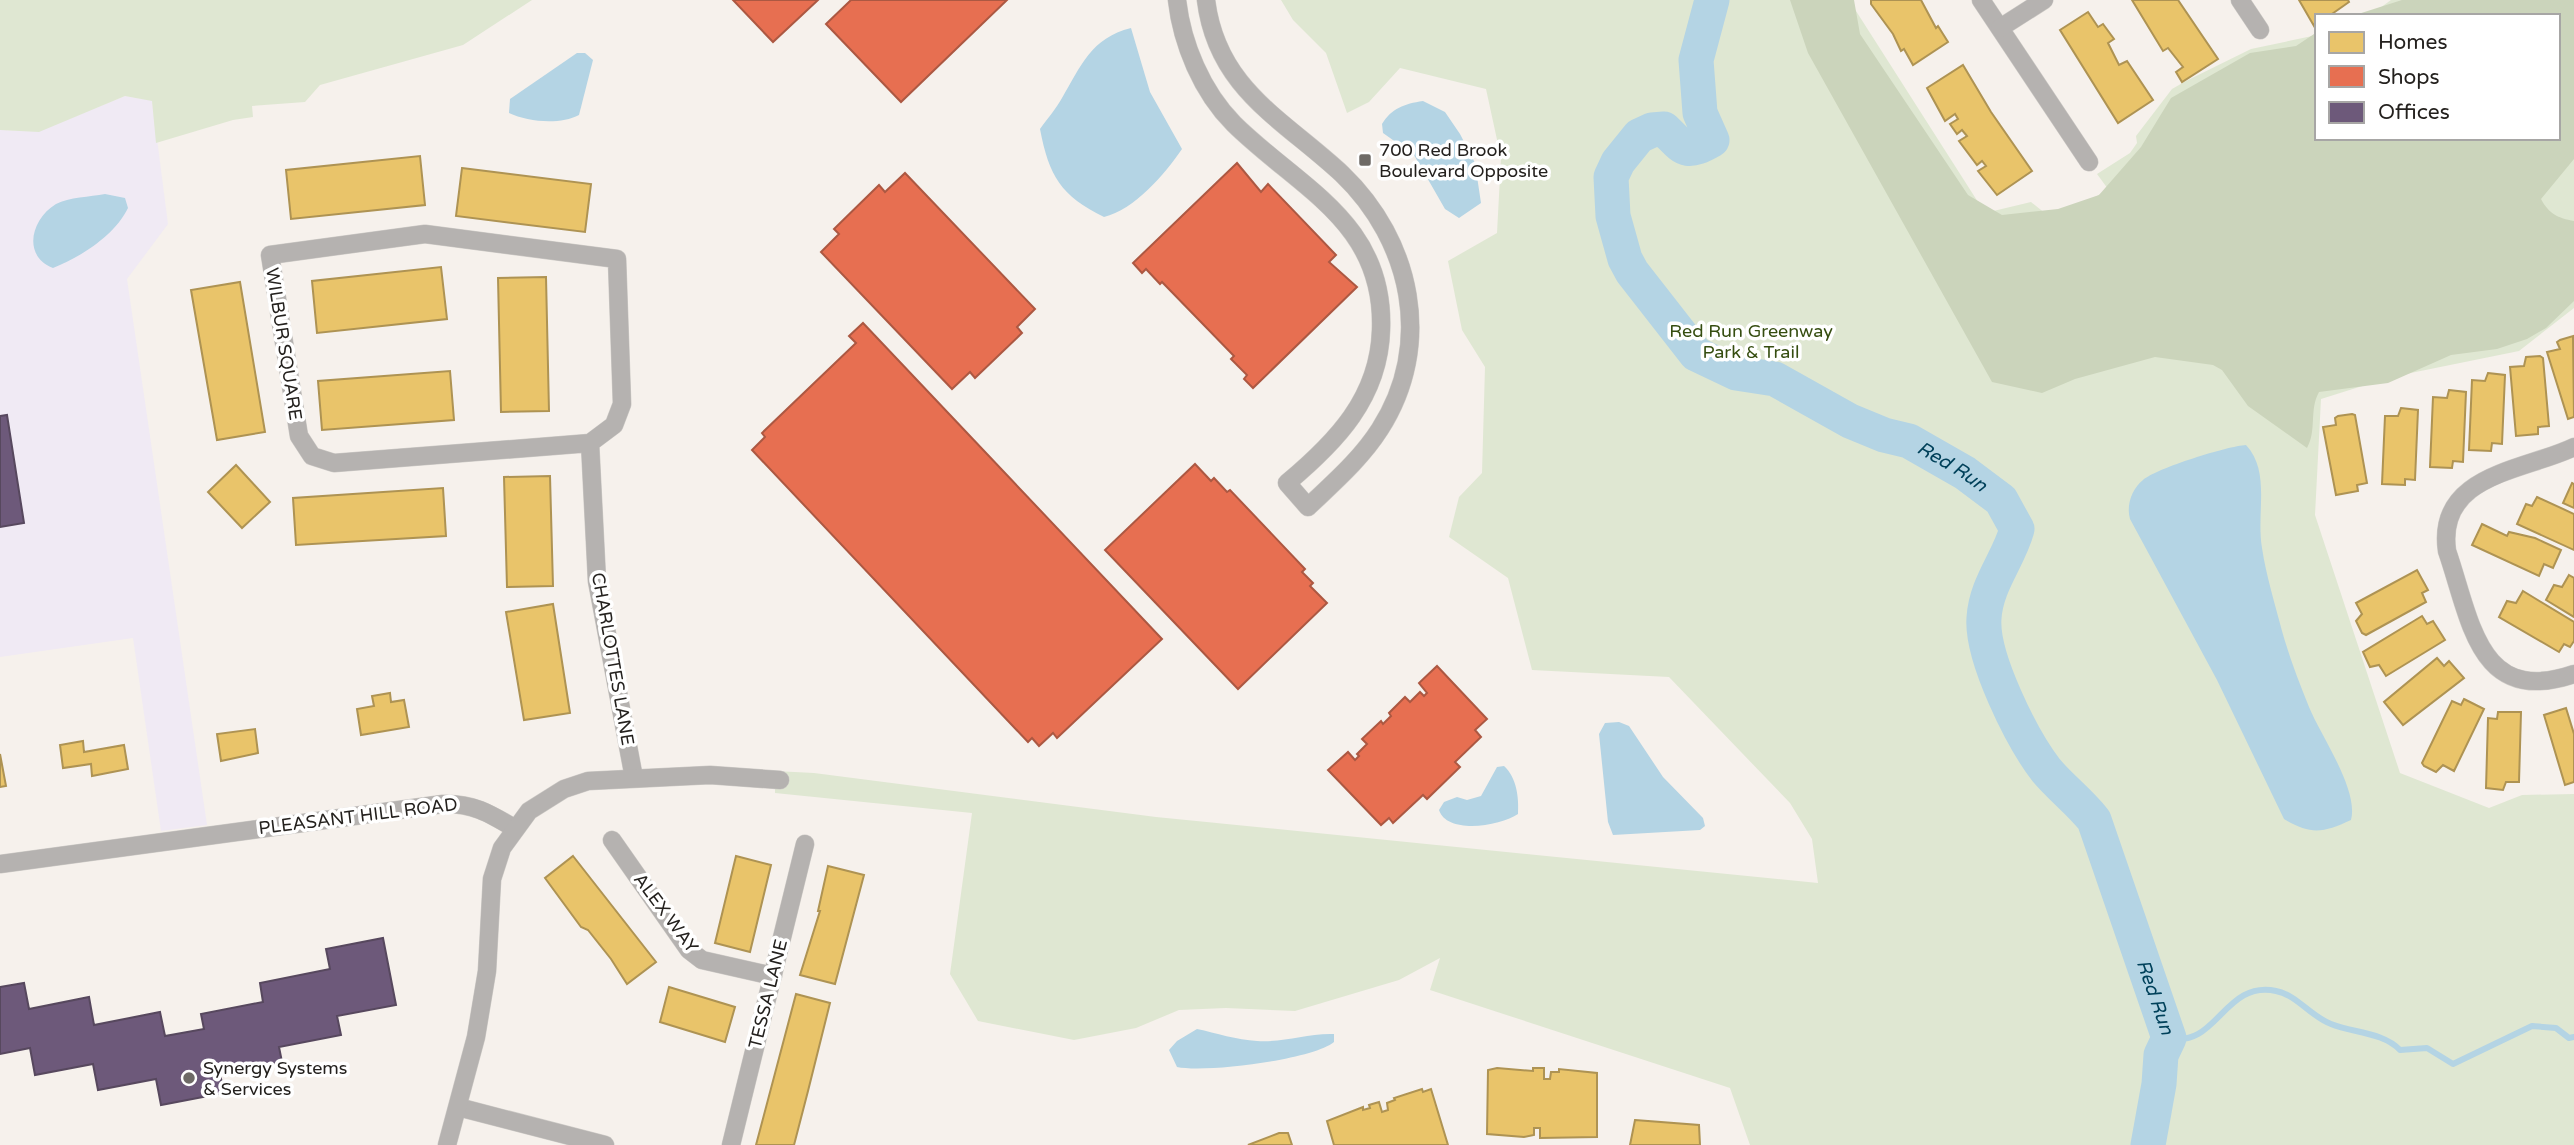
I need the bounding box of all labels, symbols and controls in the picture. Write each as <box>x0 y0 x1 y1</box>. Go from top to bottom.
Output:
legend <box>2315 14 2560 140</box>
text: Homes <box>2378 30 2448 55</box>
text: Shops <box>2378 65 2440 90</box>
text: Offices <box>2378 100 2450 125</box>
place label: 700 Red Brook Boulevard Opposite <box>1379 139 1548 182</box>
marker: 700 Red Brook Boulevard Opposite <box>1357 152 1373 168</box>
street label: WILBUR SQUARE <box>261 266 307 422</box>
park label: Red Run Greenway Park & Trail <box>1669 320 1833 363</box>
water label: Red Run <box>1913 437 1992 497</box>
street label: CHARLOTTES LANE <box>587 571 639 747</box>
street label: PLEASANT HILL ROAD <box>257 793 459 839</box>
street label: ALEX WAY <box>629 869 703 958</box>
street label: TESSA LANE <box>744 937 792 1051</box>
water label: Red Run <box>2132 957 2178 1038</box>
place label: Synergy Systems & Services <box>203 1057 348 1100</box>
marker: Synergy Systems & Services <box>181 1070 197 1086</box>

